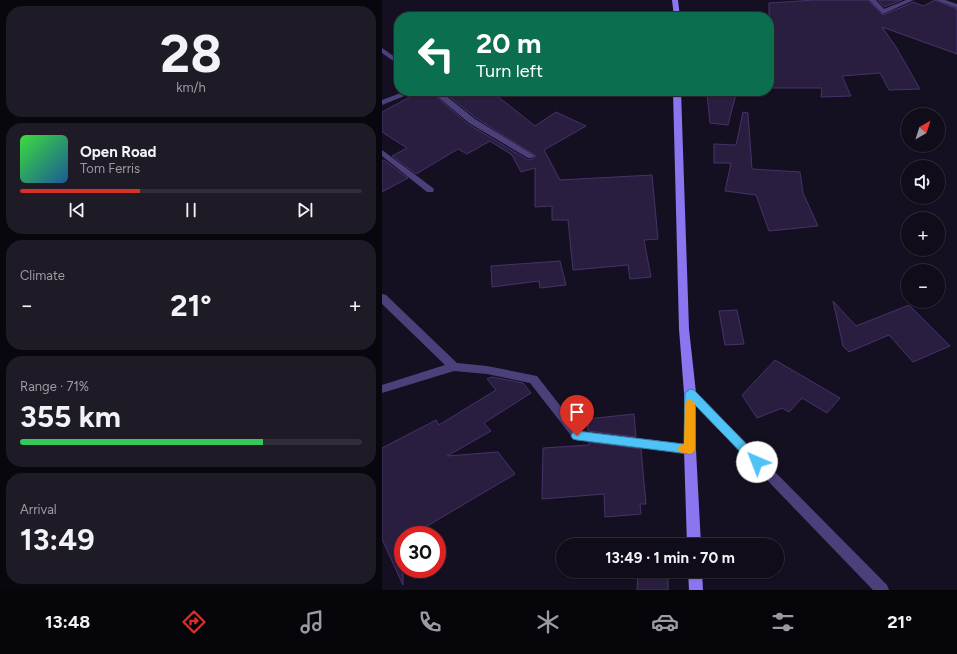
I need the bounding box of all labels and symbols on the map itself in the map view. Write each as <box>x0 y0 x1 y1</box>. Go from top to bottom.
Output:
north arrow <box>901 108 945 152</box>
pin <box>560 395 594 436</box>
position arrow <box>736 441 778 483</box>
speed limit sign: 30 <box>394 526 446 578</box>

